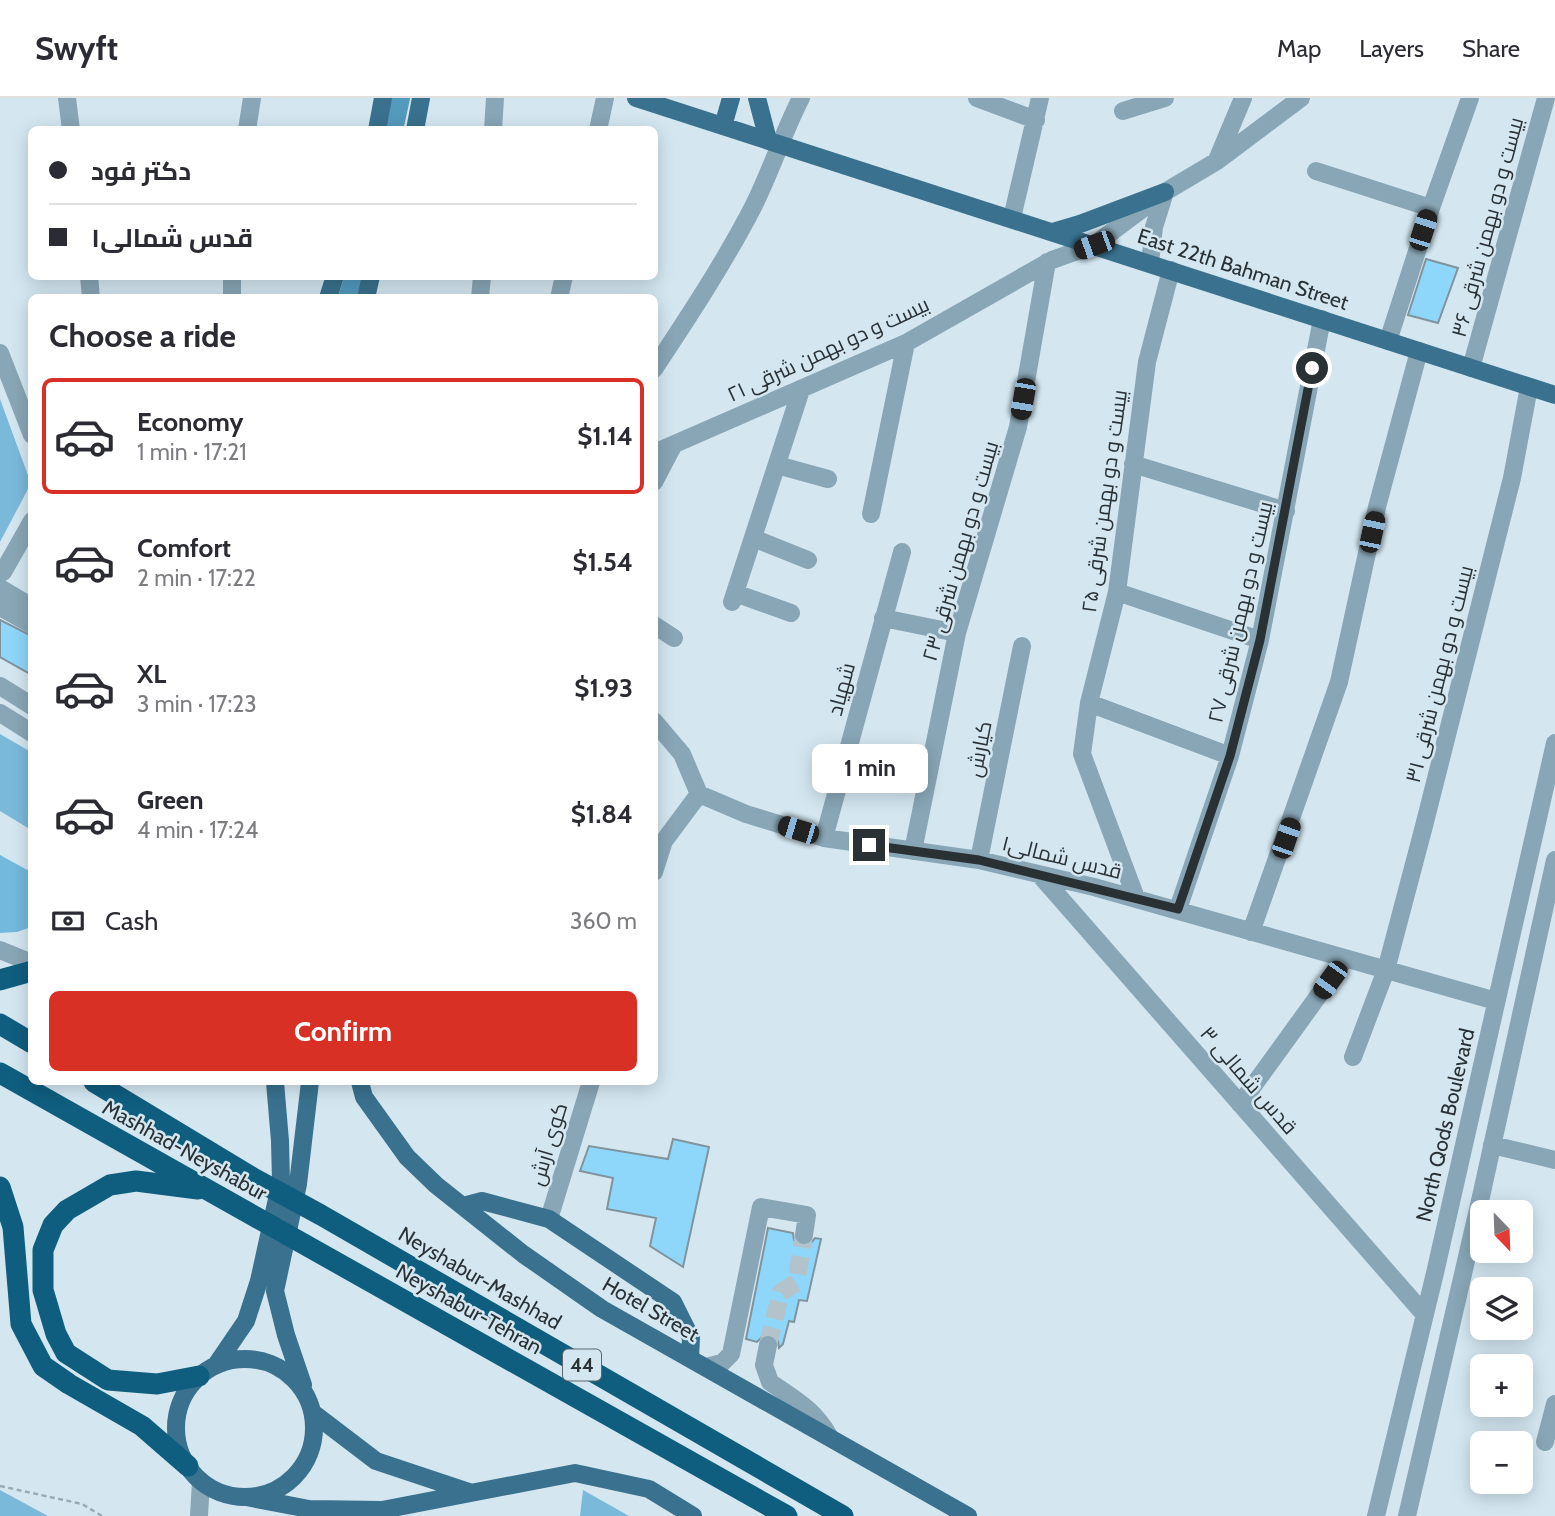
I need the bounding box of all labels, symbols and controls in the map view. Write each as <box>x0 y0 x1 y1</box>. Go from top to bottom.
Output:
text: Swyft <box>35 28 118 68</box>
text: Map <box>1277 34 1321 63</box>
text: Layers <box>1359 34 1424 63</box>
text: Share <box>1462 34 1520 63</box>
street label: بیست و دو بهمن شرقی ۳۶ <box>1446 114 1529 340</box>
text: دکتر فود <box>91 155 191 187</box>
car <box>1407 207 1440 253</box>
text: قدس شمالی۱ <box>91 222 253 254</box>
street label: East 22th Bahman Street <box>1134 223 1352 315</box>
car <box>1071 228 1118 262</box>
street label: بیست و دو بهمن شرقی ۲۱ <box>723 291 933 408</box>
text: Choose a ride <box>49 316 236 355</box>
route start <box>1296 352 1328 384</box>
car <box>1010 376 1037 422</box>
street label: بیست و دو بهمن شرقی ۲۵ <box>1076 388 1133 614</box>
icon: car <box>53 405 116 468</box>
text: Economy <box>137 406 243 438</box>
text: $1.14 <box>577 420 633 452</box>
text: 1 min · 17:21 <box>137 438 247 466</box>
street label: بیست و دو بهمن شرقی ۲۳ <box>917 438 1004 664</box>
street label: بیست و دو بهمن شرقی ۲۷ <box>1202 499 1279 725</box>
car <box>1358 509 1387 555</box>
icon: car <box>53 531 116 594</box>
text: Comfort <box>137 532 231 564</box>
text: $1.54 <box>572 546 633 578</box>
street label: بیست و دو بهمن شرقی ۳۱ <box>1400 563 1479 786</box>
text: 2 min · 17:22 <box>137 564 256 592</box>
icon: car <box>53 657 116 720</box>
text: XL <box>137 658 166 690</box>
street label: شهیاد <box>822 660 861 718</box>
text: $1.93 <box>574 672 633 704</box>
text: 3 min · 17:23 <box>137 690 257 718</box>
street label: کیارش <box>961 719 998 779</box>
callout: 1 min <box>811 744 927 792</box>
text: 1 min <box>844 754 896 782</box>
icon: car <box>53 783 116 846</box>
text: Green <box>137 784 204 816</box>
text: $1.84 <box>571 798 633 830</box>
car <box>775 814 822 846</box>
car <box>1270 815 1303 861</box>
text: 4 min · 17:24 <box>137 816 258 844</box>
route end <box>853 829 885 861</box>
street label: قدس شمالی۱ <box>999 830 1125 885</box>
icon: cash <box>49 902 87 940</box>
text: Cash <box>105 905 158 937</box>
text: 360 m <box>570 907 637 935</box>
car <box>1310 957 1351 1003</box>
button: Confirm <box>49 991 637 1071</box>
street label: قدس شمالی ۳ <box>1194 1021 1303 1140</box>
street label: North Qods Boulevard <box>1411 1026 1479 1224</box>
street label: Mashhad-Neyshabur <box>98 1094 272 1206</box>
street label: کوی آرش <box>524 1100 573 1189</box>
north arrow <box>1470 1200 1533 1264</box>
map controls <box>1470 1200 1533 1494</box>
street label: Neyshabur-Mashhad <box>394 1221 566 1335</box>
street label: Neyshabur-Tehran <box>392 1259 546 1359</box>
street label: Hotel Street <box>598 1271 704 1347</box>
button: layers <box>1470 1277 1533 1340</box>
road number: 44 <box>563 1350 601 1380</box>
button: + <box>1470 1354 1533 1417</box>
button: − <box>1470 1431 1533 1494</box>

